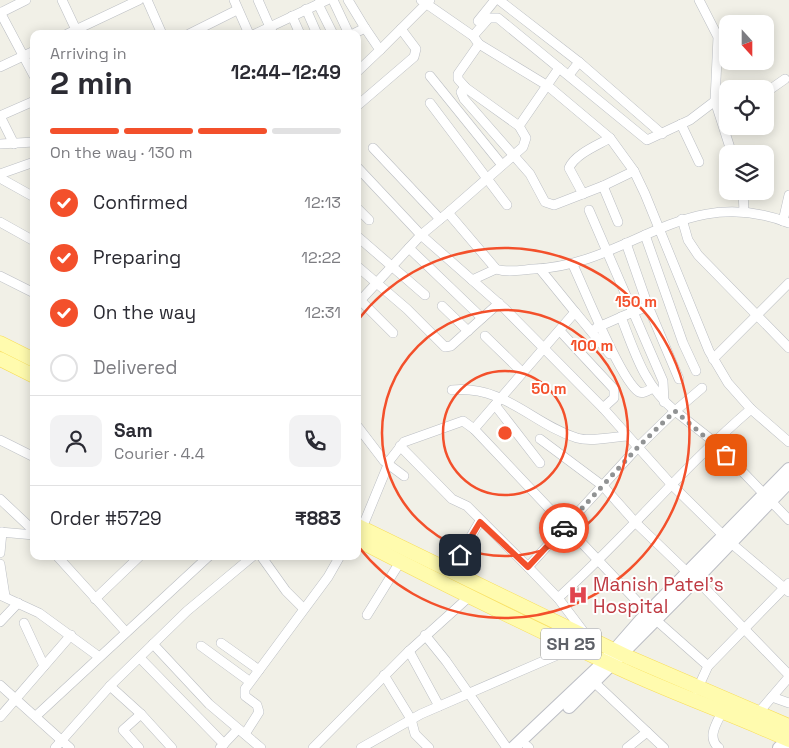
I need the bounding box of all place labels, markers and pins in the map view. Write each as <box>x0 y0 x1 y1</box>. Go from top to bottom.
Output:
centre of rings <box>496 424 514 442</box>
pin <box>705 434 747 476</box>
pin <box>439 534 481 576</box>
place label: Manish Patel's Hospital <box>593 572 724 619</box>
hospital icon: Manish Patel's Hospital <box>567 584 589 606</box>

